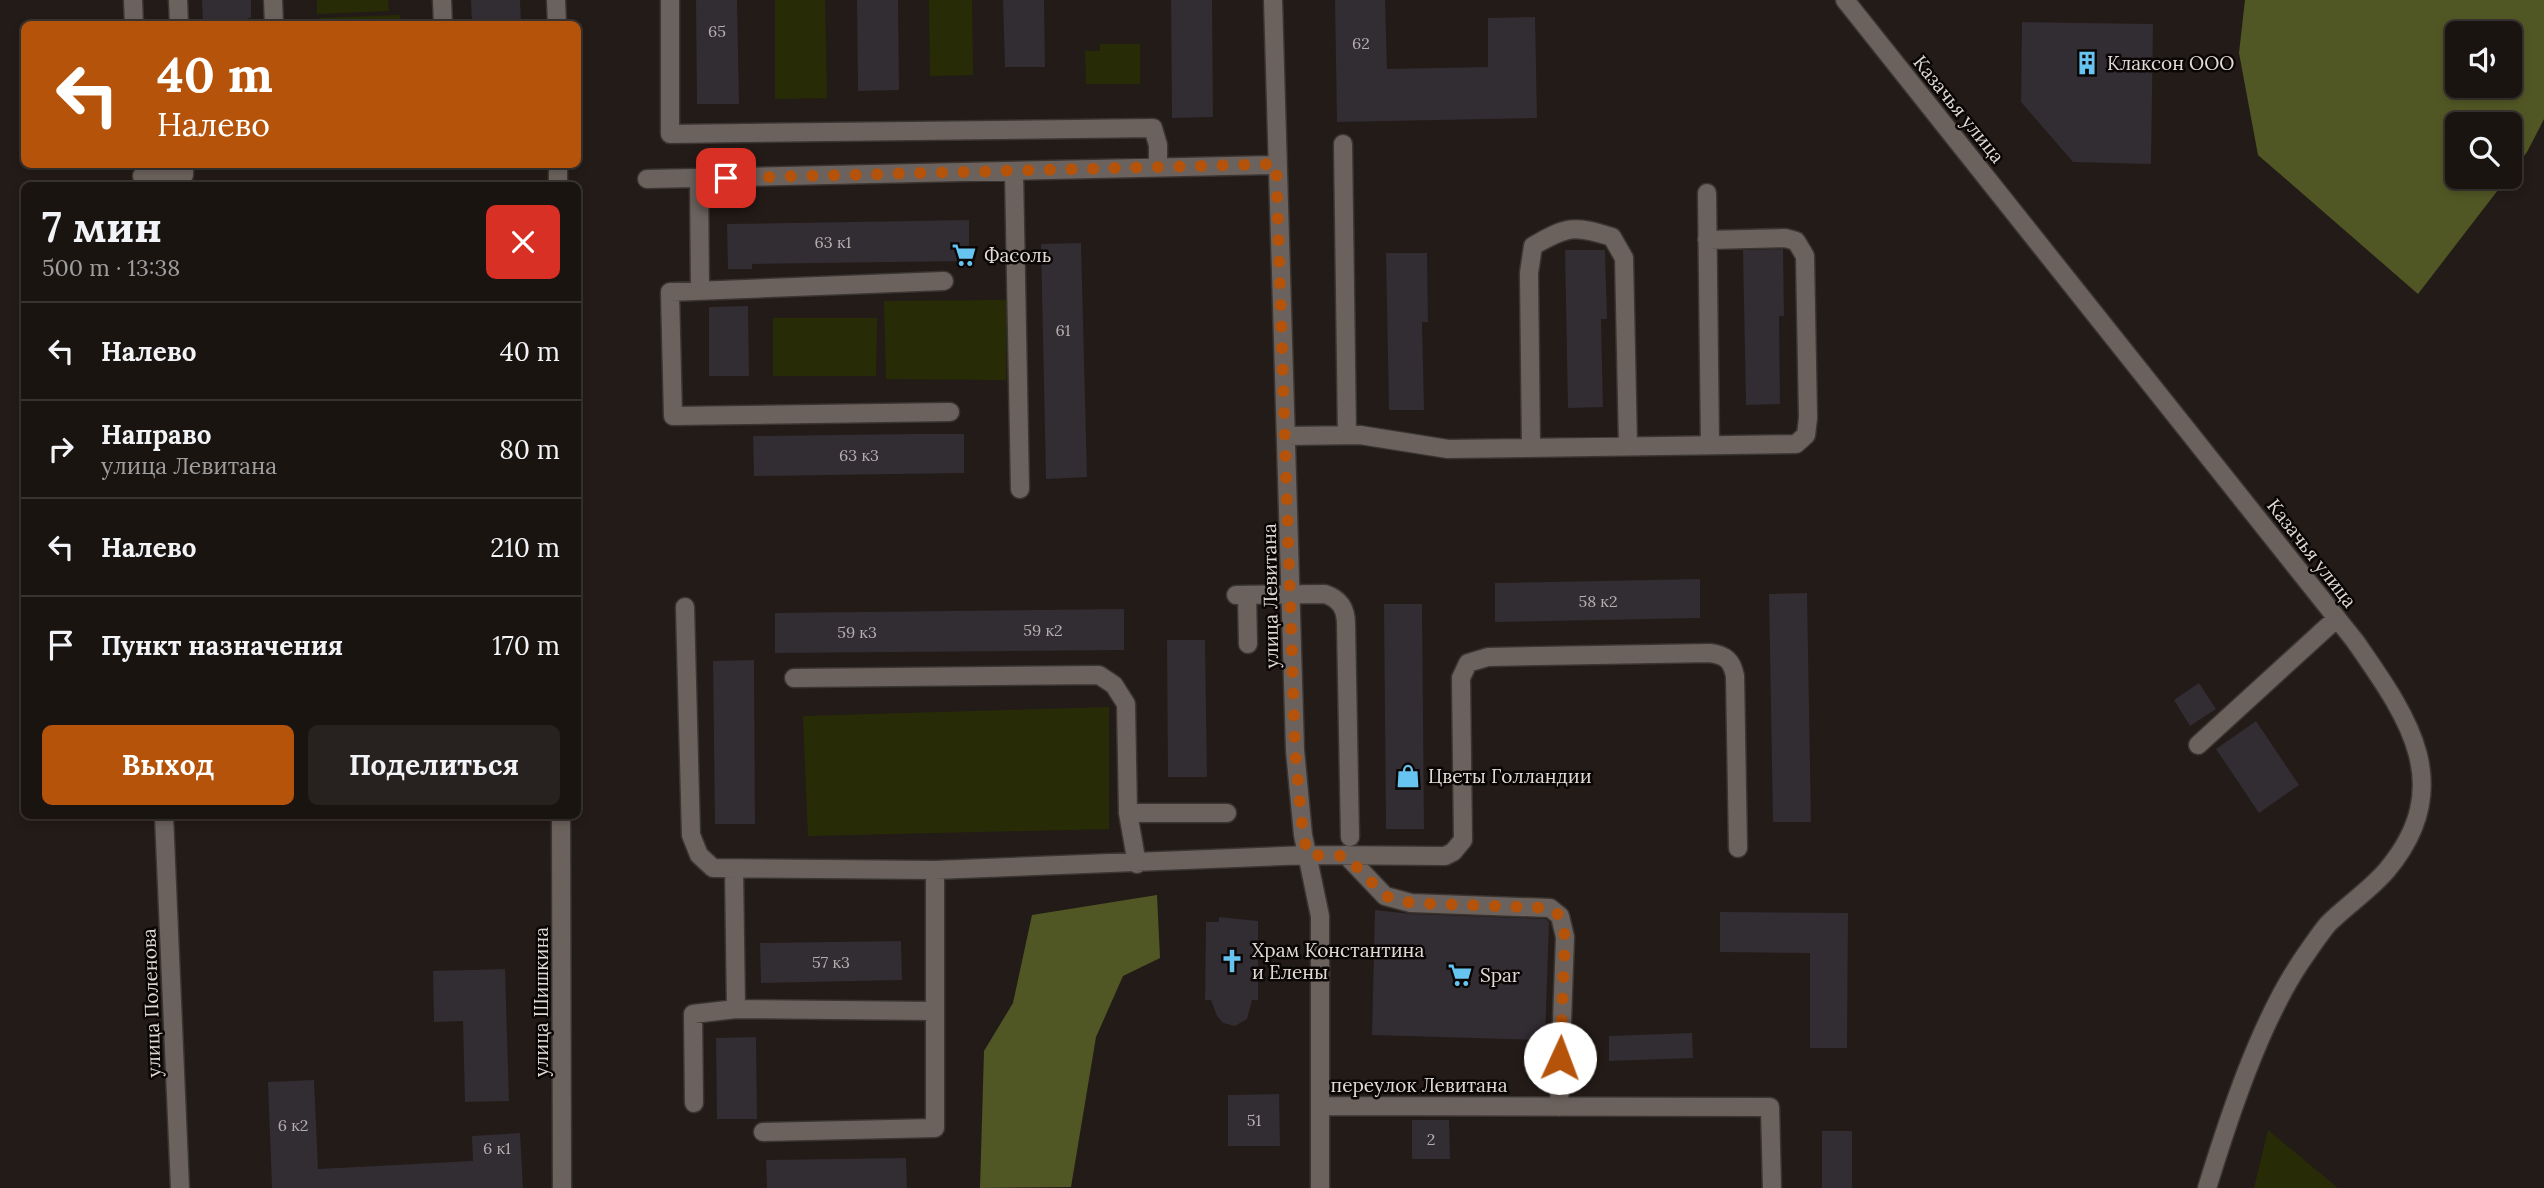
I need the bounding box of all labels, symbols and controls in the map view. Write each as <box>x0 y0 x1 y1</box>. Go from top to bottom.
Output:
house number: 65 <box>708 21 726 41</box>
map controls <box>2445 21 2522 189</box>
button: sound <box>2445 21 2522 98</box>
house number: 62 <box>1352 33 1370 53</box>
text: 40 m <box>157 43 273 105</box>
icon: left <box>42 49 133 140</box>
building icon: Клаксон ООО <box>2073 49 2101 77</box>
street label: Казачья улица <box>1908 50 2010 168</box>
place label: Клаксон ООО <box>2107 51 2234 75</box>
text: Налево <box>157 104 270 145</box>
button: search <box>2445 112 2522 189</box>
pin <box>696 148 756 208</box>
icon: arrive <box>707 159 745 197</box>
text: 7 мин <box>42 200 162 254</box>
button: close <box>486 205 560 279</box>
house number: 63 к1 <box>815 232 852 252</box>
supermarket icon: Фасоль <box>950 241 978 269</box>
place label: Фасоль <box>984 243 1051 267</box>
text: 500 m · 13:38 <box>42 253 180 282</box>
house number: 61 <box>1055 320 1071 340</box>
icon: left <box>42 332 80 370</box>
text: Налево <box>101 335 197 368</box>
text: 40 m <box>500 335 560 368</box>
text: Направо <box>101 418 212 451</box>
icon: right <box>42 430 80 468</box>
text: 80 m <box>499 433 560 466</box>
house number: 63 к3 <box>839 445 879 465</box>
text: улица Левитана <box>101 451 277 480</box>
street label: Казачья улица <box>2262 494 2362 612</box>
street label: улица Левитана <box>1257 523 1283 669</box>
icon: left <box>42 528 80 566</box>
text: Налево <box>101 531 197 564</box>
text: 210 m <box>490 531 560 564</box>
house number: 58 к2 <box>1578 591 1618 611</box>
house number: 59 к2 <box>1023 620 1063 640</box>
house number: 59 к3 <box>837 622 877 642</box>
icon: arrive <box>42 626 80 664</box>
text: Пункт назначения <box>101 629 343 662</box>
text: 170 m <box>492 629 560 662</box>
button: Выход <box>42 725 294 805</box>
button: Поделиться <box>308 725 560 805</box>
shop icon: Цветы Голландии <box>1394 762 1422 790</box>
place label: Цветы Голландии <box>1428 764 1592 788</box>
street label: улица Шишкина <box>529 927 553 1077</box>
street label: улица Поленова <box>136 928 166 1078</box>
place label: Храм Константина и Елены <box>1252 938 1424 984</box>
church icon: Храм Константина и Елены <box>1218 947 1246 975</box>
house number: 57 к3 <box>812 952 850 972</box>
supermarket icon: Spar <box>1446 961 1474 989</box>
place label: Spar <box>1480 963 1521 987</box>
position arrow <box>1523 1021 1597 1095</box>
street label: переулок Левитана <box>1331 1073 1508 1097</box>
house number: 51 <box>1247 1110 1261 1130</box>
house number: 6 к2 <box>278 1115 308 1135</box>
house number: 2 <box>1427 1129 1435 1149</box>
house number: 6 к1 <box>483 1138 511 1158</box>

